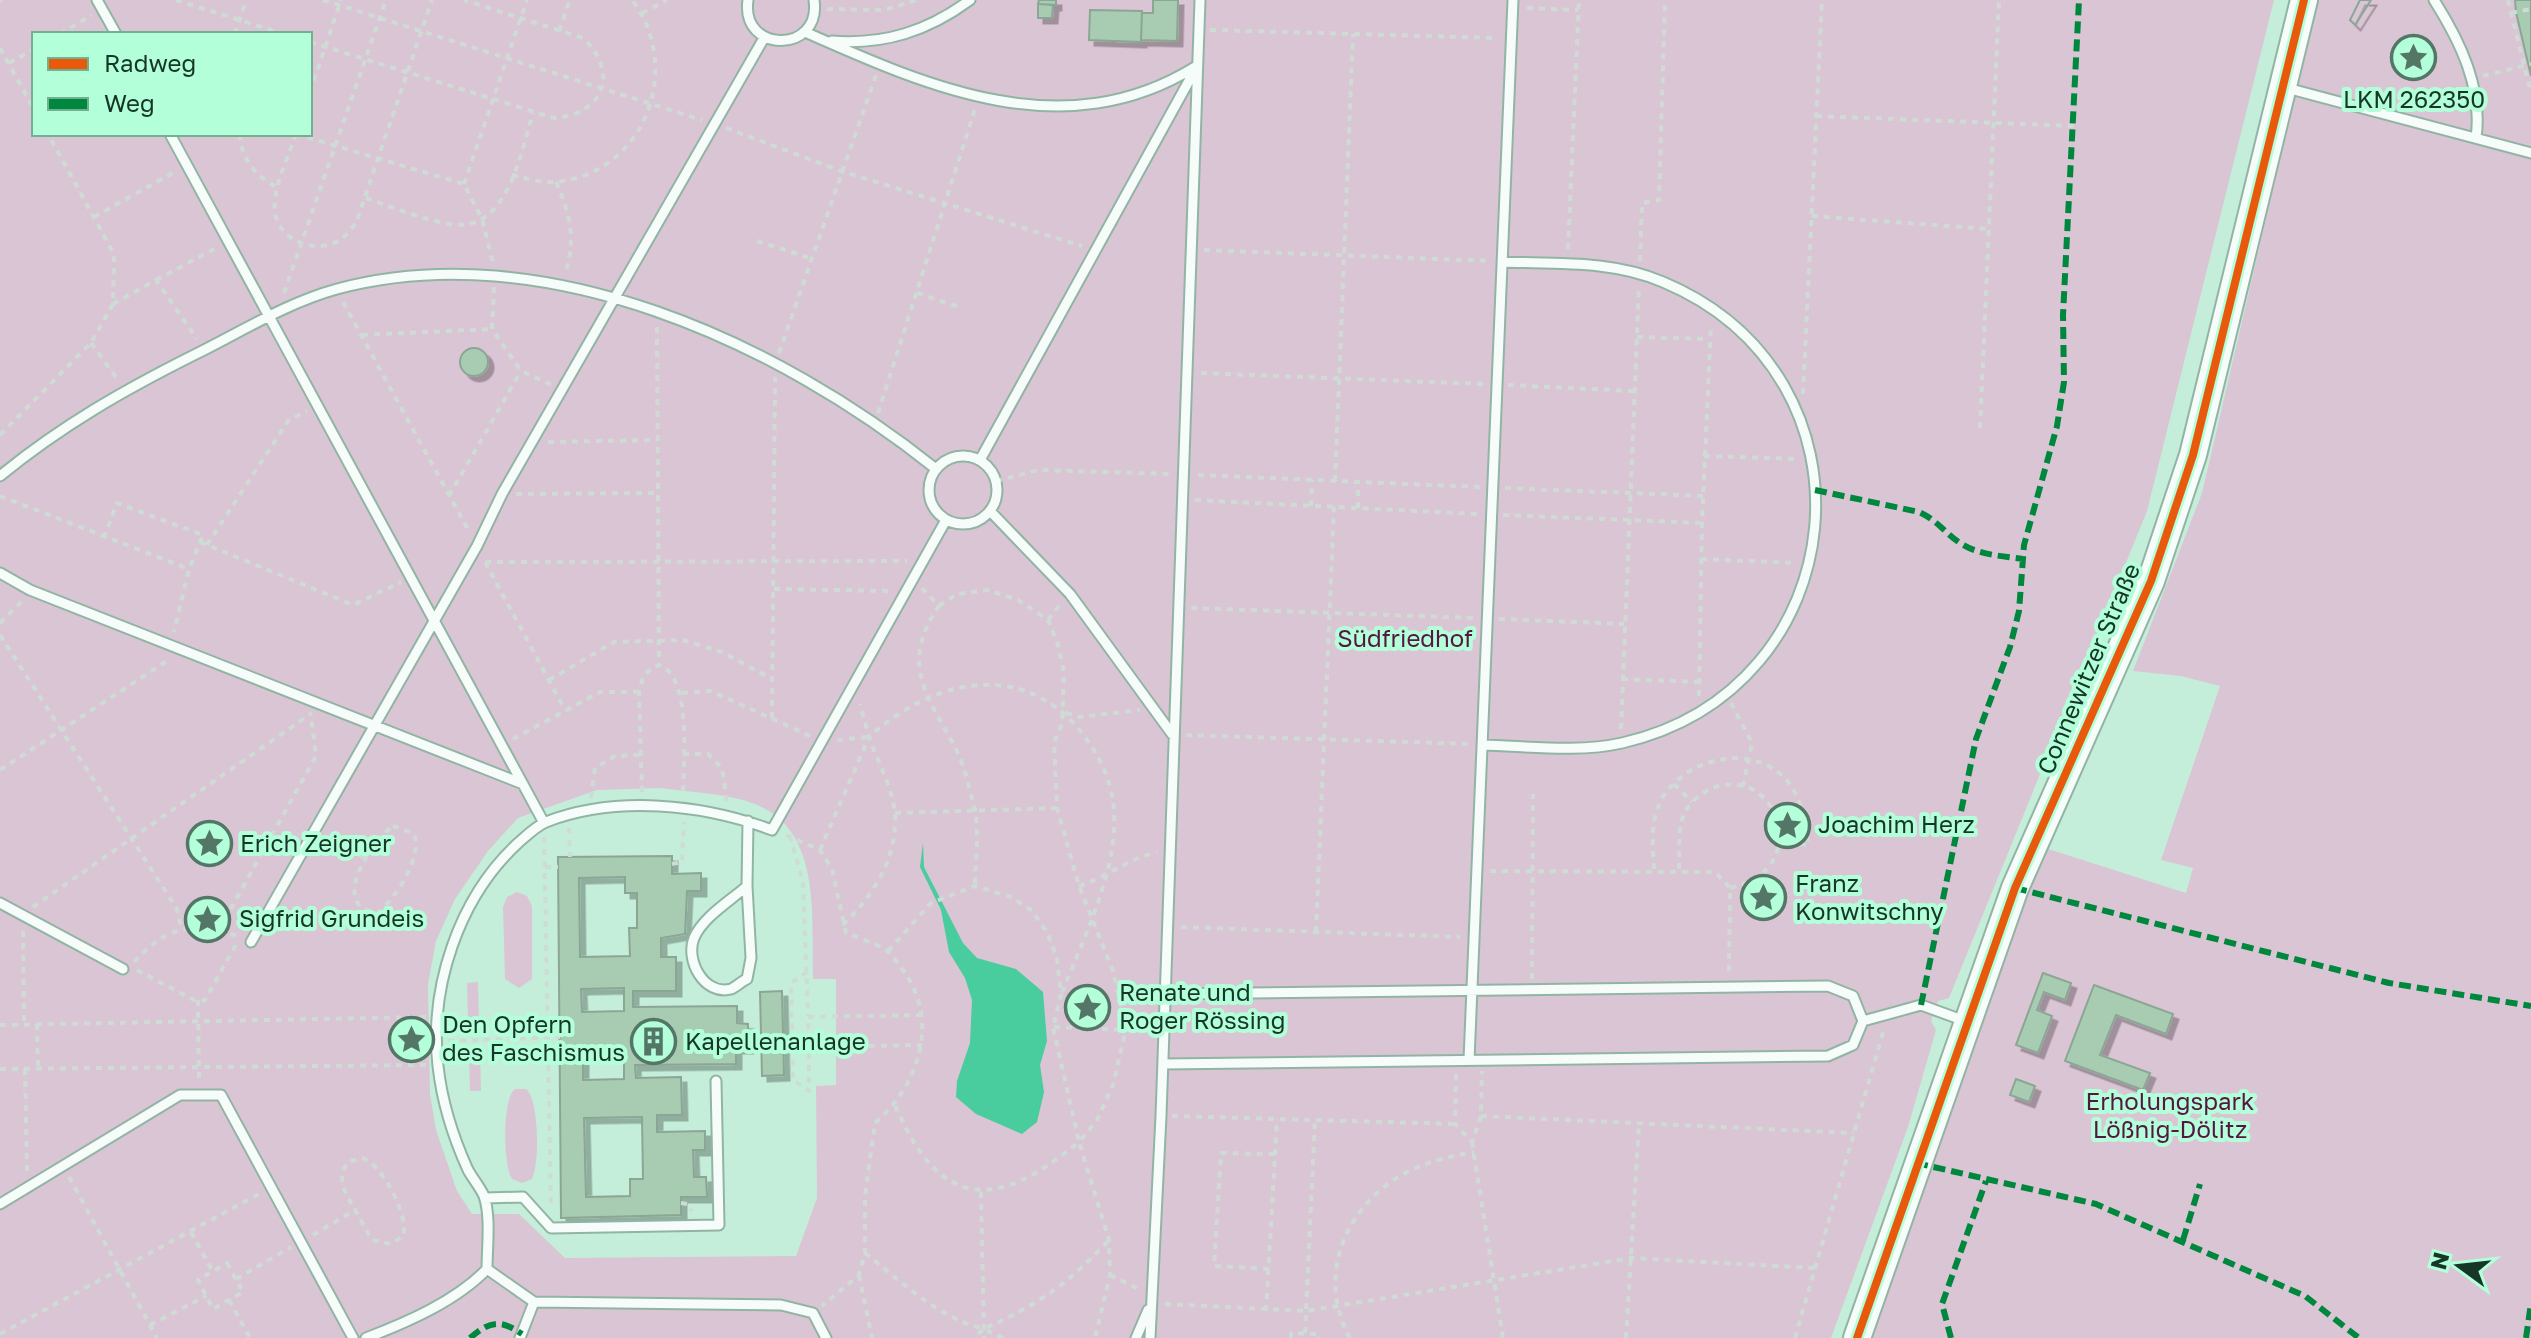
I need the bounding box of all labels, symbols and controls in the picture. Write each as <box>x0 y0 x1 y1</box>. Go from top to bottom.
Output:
legend <box>32 32 312 136</box>
place icon: LKM 262350 <box>2390 34 2438 82</box>
text: Radweg <box>104 48 196 77</box>
place label: LKM 262350 <box>2343 84 2485 113</box>
text: Weg <box>104 88 155 117</box>
street label: Connewitzer Straße <box>2030 559 2145 778</box>
park label: Südfriedhof <box>1337 623 1473 652</box>
place icon: Joachim Herz <box>1763 801 1811 849</box>
place label: Joachim Herz <box>1818 809 1975 838</box>
place icon: Erich Zeigner <box>185 820 233 868</box>
place label: Erich Zeigner <box>240 828 391 857</box>
place label: Franz Konwitschny <box>1795 868 1944 925</box>
place icon: Franz Konwitschny <box>1740 874 1788 922</box>
place icon: Sigfrid Grundeis <box>184 895 232 943</box>
place label: Sigfrid Grundeis <box>239 903 424 932</box>
place label: Renate und Roger Rössing <box>1119 977 1285 1034</box>
place icon: Renate und Roger Rössing <box>1064 983 1112 1031</box>
place label: Den Opfern des Faschismus <box>442 1009 625 1066</box>
place icon: Den Opfern des Faschismus <box>387 1015 435 1063</box>
building icon: Kapellenanlage <box>630 1018 678 1066</box>
place label: Kapellenanlage <box>685 1026 866 1055</box>
park label: Erholungspark Lößnig-Dölitz <box>2086 1086 2254 1143</box>
north arrow <box>2419 1226 2499 1306</box>
text: N <box>2424 1249 2454 1272</box>

